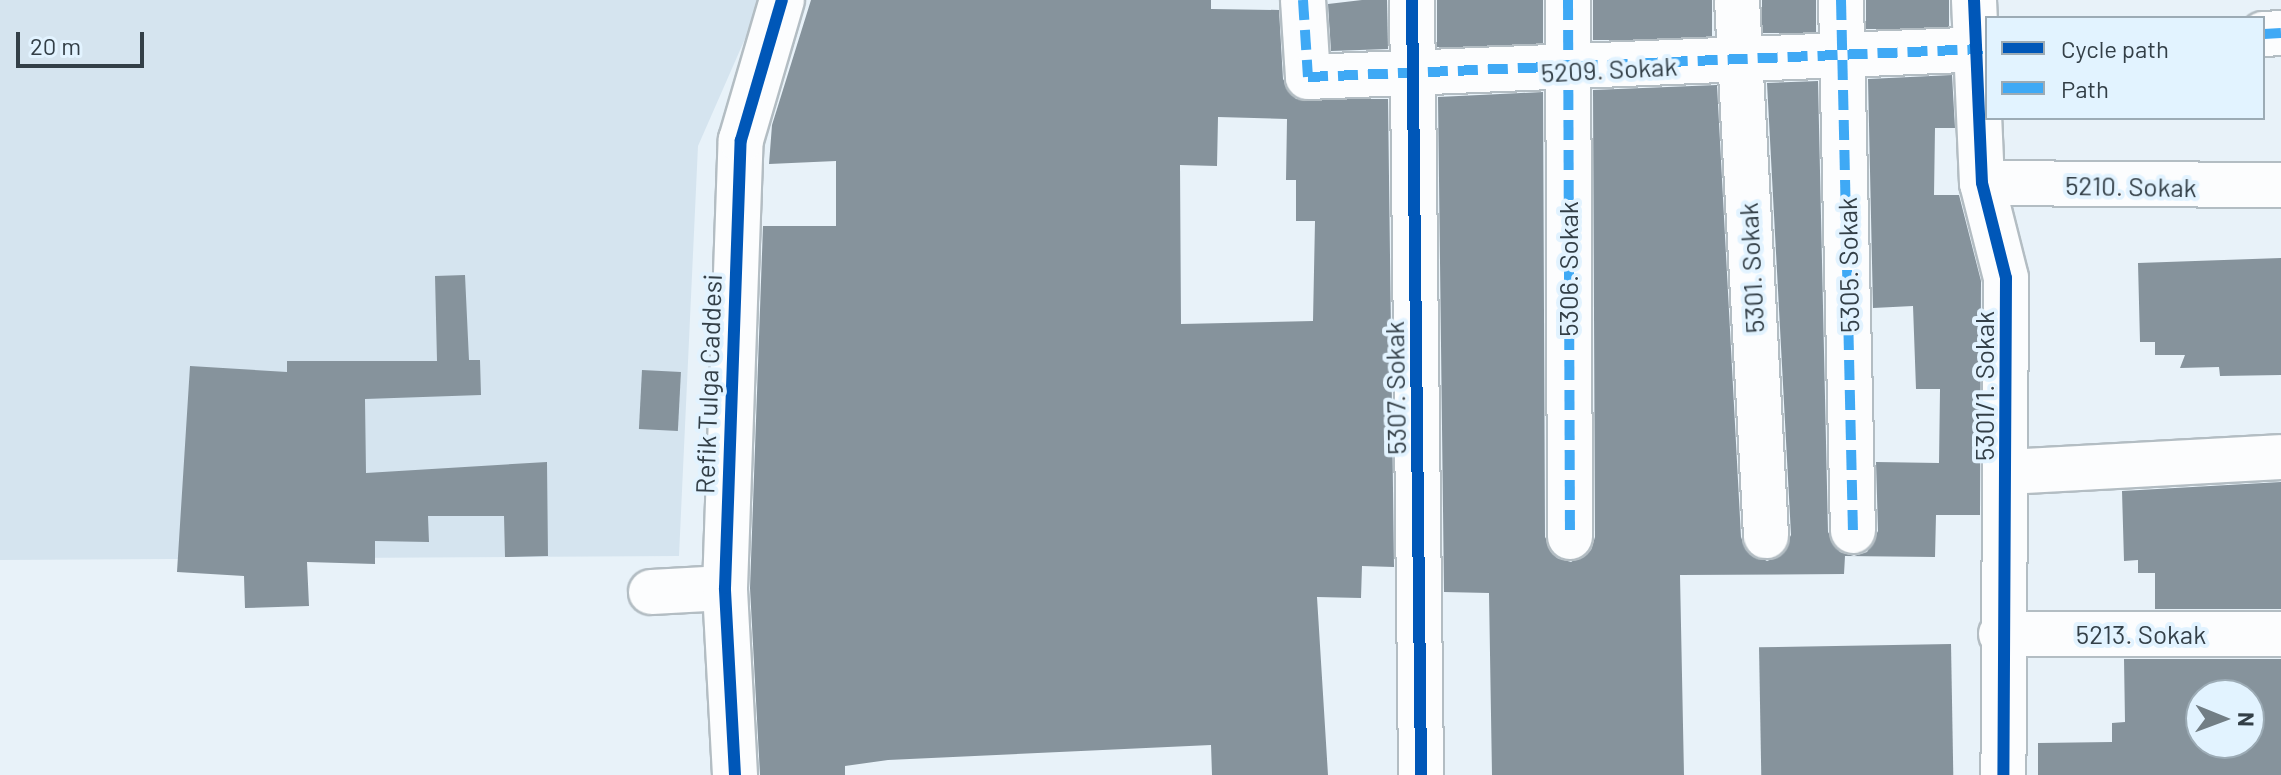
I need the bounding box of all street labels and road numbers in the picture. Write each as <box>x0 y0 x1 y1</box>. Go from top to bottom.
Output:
street label: 5209. Sokak <box>1540 50 1678 88</box>
street label: 5210. Sokak <box>2065 169 2197 203</box>
street label: 5305. Sokak <box>1831 197 1865 333</box>
street label: 5306. Sokak <box>1552 201 1584 337</box>
street label: 5301. Sokak <box>1732 202 1770 334</box>
street label: Refik Tulga Caddesi <box>689 274 727 494</box>
street label: 5301/1. Sokak <box>1968 311 2000 461</box>
street label: 5307. Sokak <box>1378 321 1412 455</box>
street label: 5213. Sokak <box>2076 618 2206 650</box>

